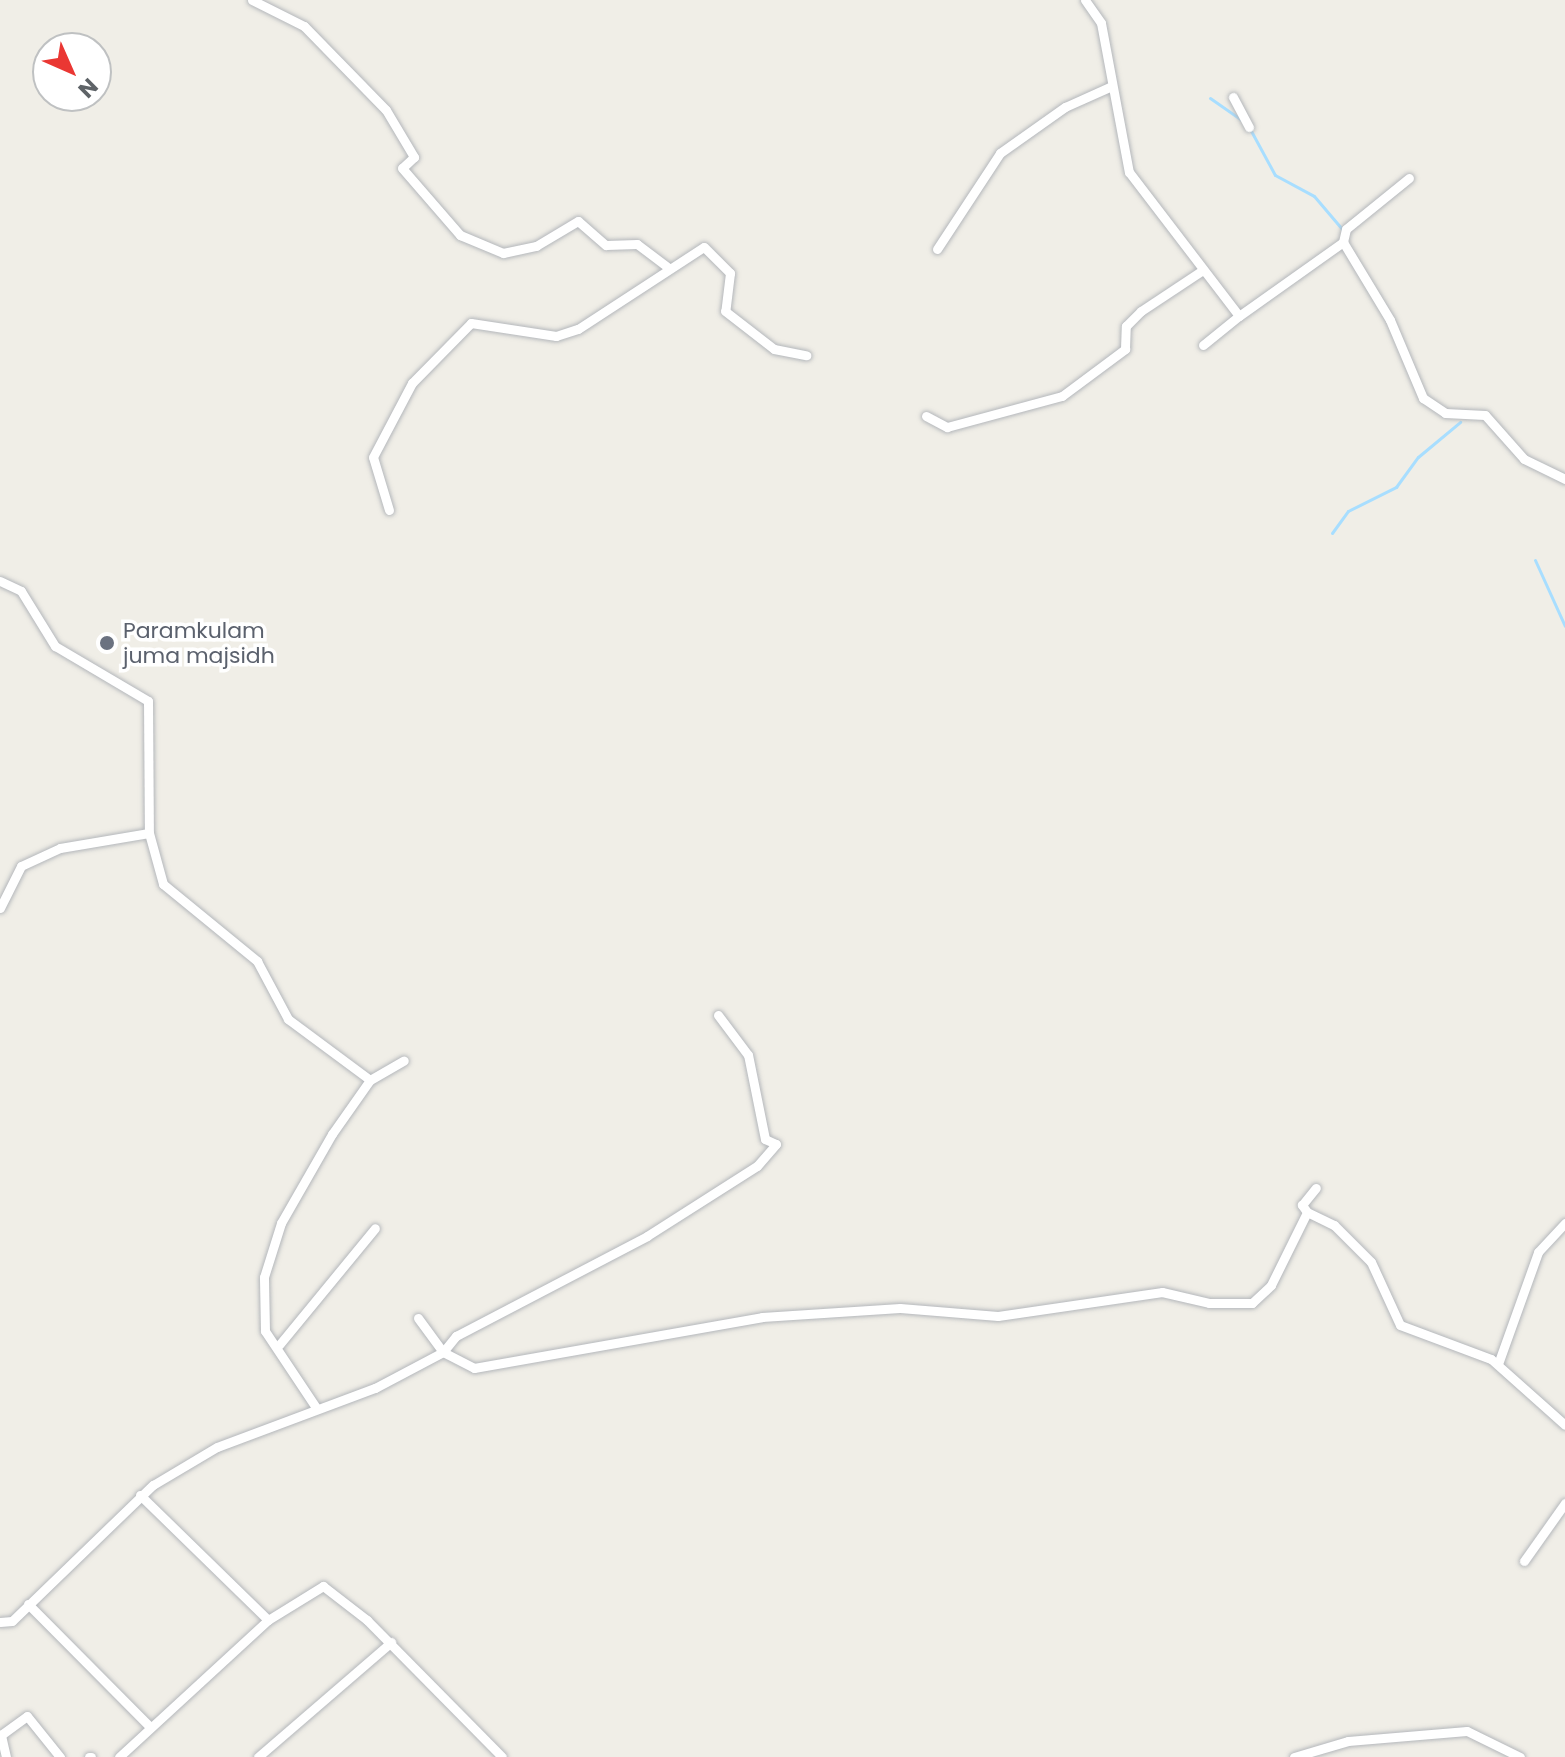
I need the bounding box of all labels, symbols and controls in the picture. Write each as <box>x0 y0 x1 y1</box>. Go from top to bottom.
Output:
north arrow <box>32 32 112 112</box>
text: N <box>71 71 105 105</box>
place label: Paramkulam juma majsidh <box>123 617 275 668</box>
marker: Paramkulam juma majsidh <box>98 634 116 652</box>

